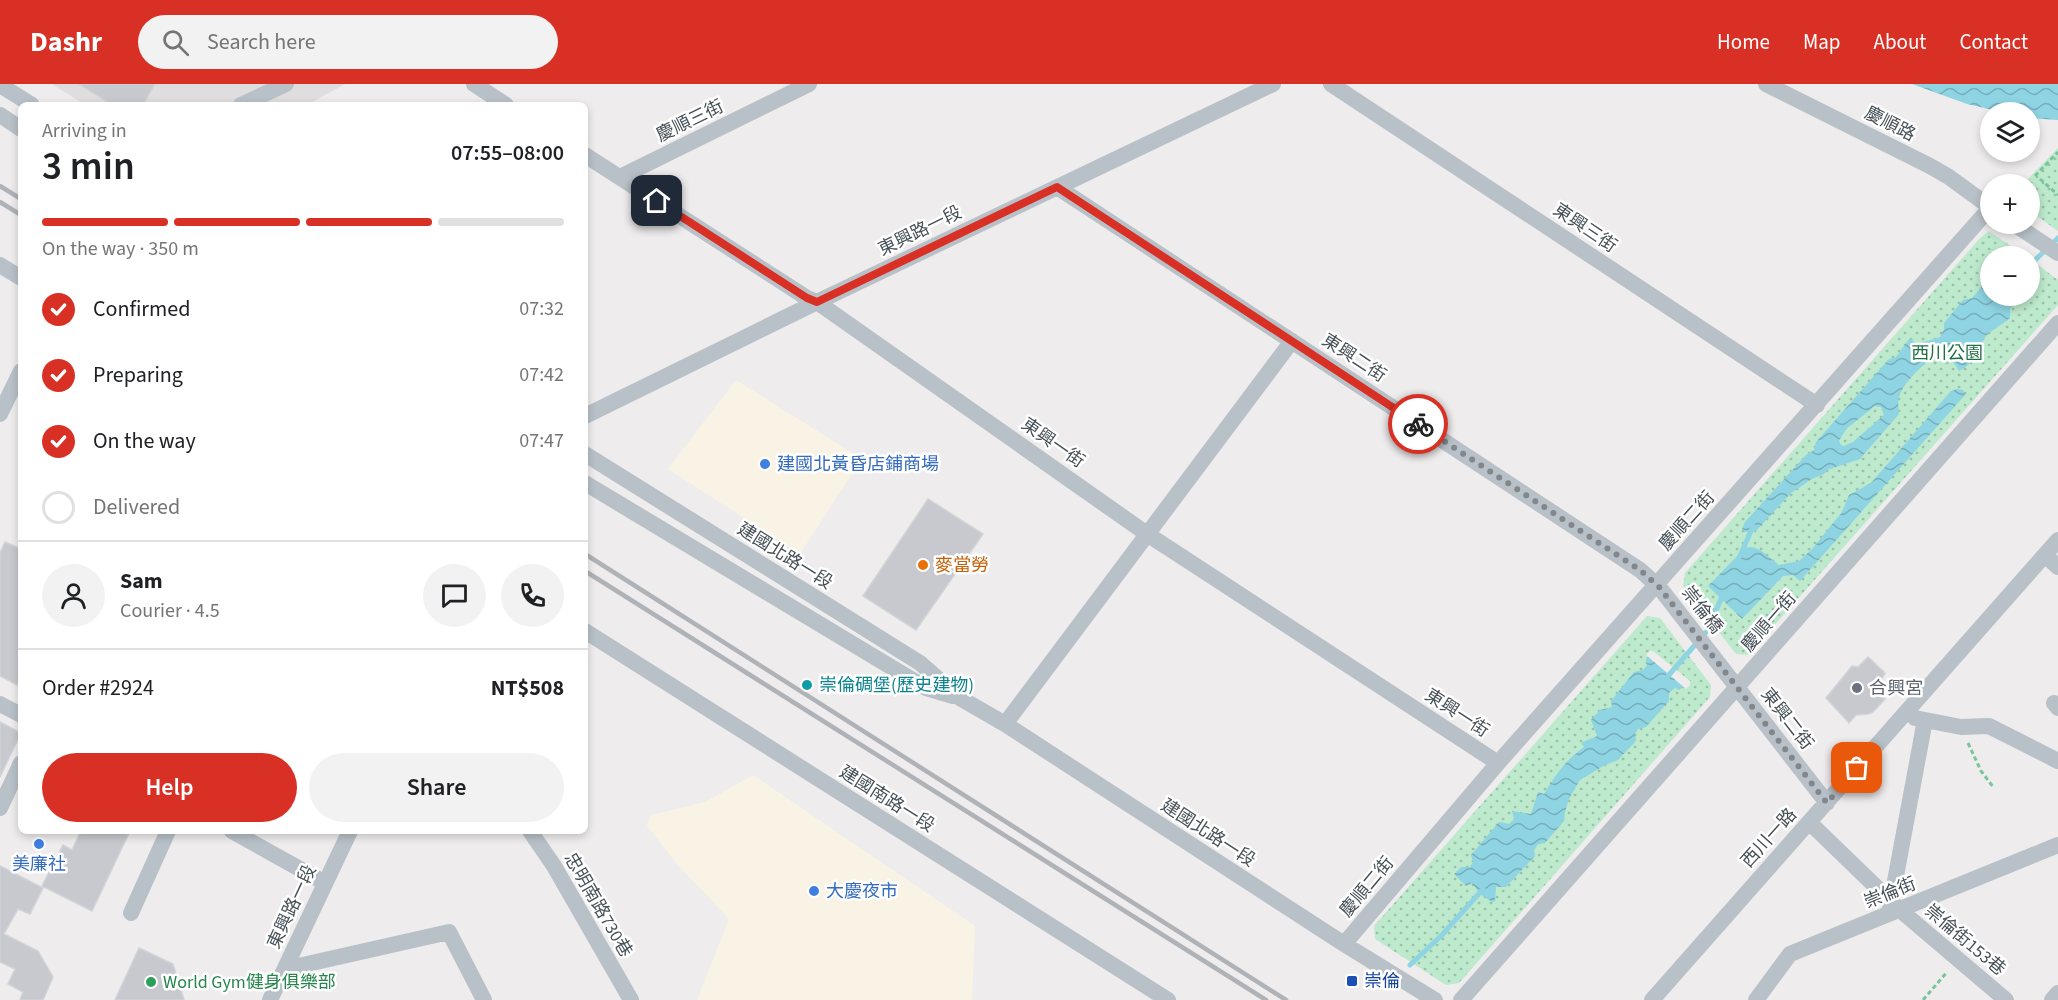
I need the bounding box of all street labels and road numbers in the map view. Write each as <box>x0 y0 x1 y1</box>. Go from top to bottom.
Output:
street label: 慶順三街 <box>652 94 728 148</box>
street label: 慶順路 <box>1860 101 1920 147</box>
street label: 東興三街 <box>1548 198 1622 258</box>
street label: 東興路一段 <box>874 200 966 262</box>
street label: 東興二街 <box>1317 328 1391 388</box>
street label: 東興一街 <box>1016 412 1090 474</box>
street label: 慶順二街 <box>1654 486 1720 556</box>
street label: 建國北路一段 <box>733 517 837 595</box>
street label: 崇倫橋 <box>1676 581 1728 639</box>
street label: 慶順一街 <box>1736 587 1802 657</box>
street label: 東興一街 <box>1420 683 1494 743</box>
street label: 東興二街 <box>1755 683 1819 755</box>
street label: 建國南路一段 <box>835 760 939 838</box>
street label: 建國北路一段 <box>1156 793 1260 873</box>
street label: 西川一路 <box>1736 803 1802 873</box>
street label: 忠明南路730巷 <box>558 848 638 962</box>
street label: 慶順二街 <box>1334 851 1400 923</box>
street label: 東興路一段 <box>262 861 322 953</box>
street label: 崇倫街 <box>1860 871 1920 915</box>
street label: 崇倫街153巷 <box>1919 899 2011 981</box>

